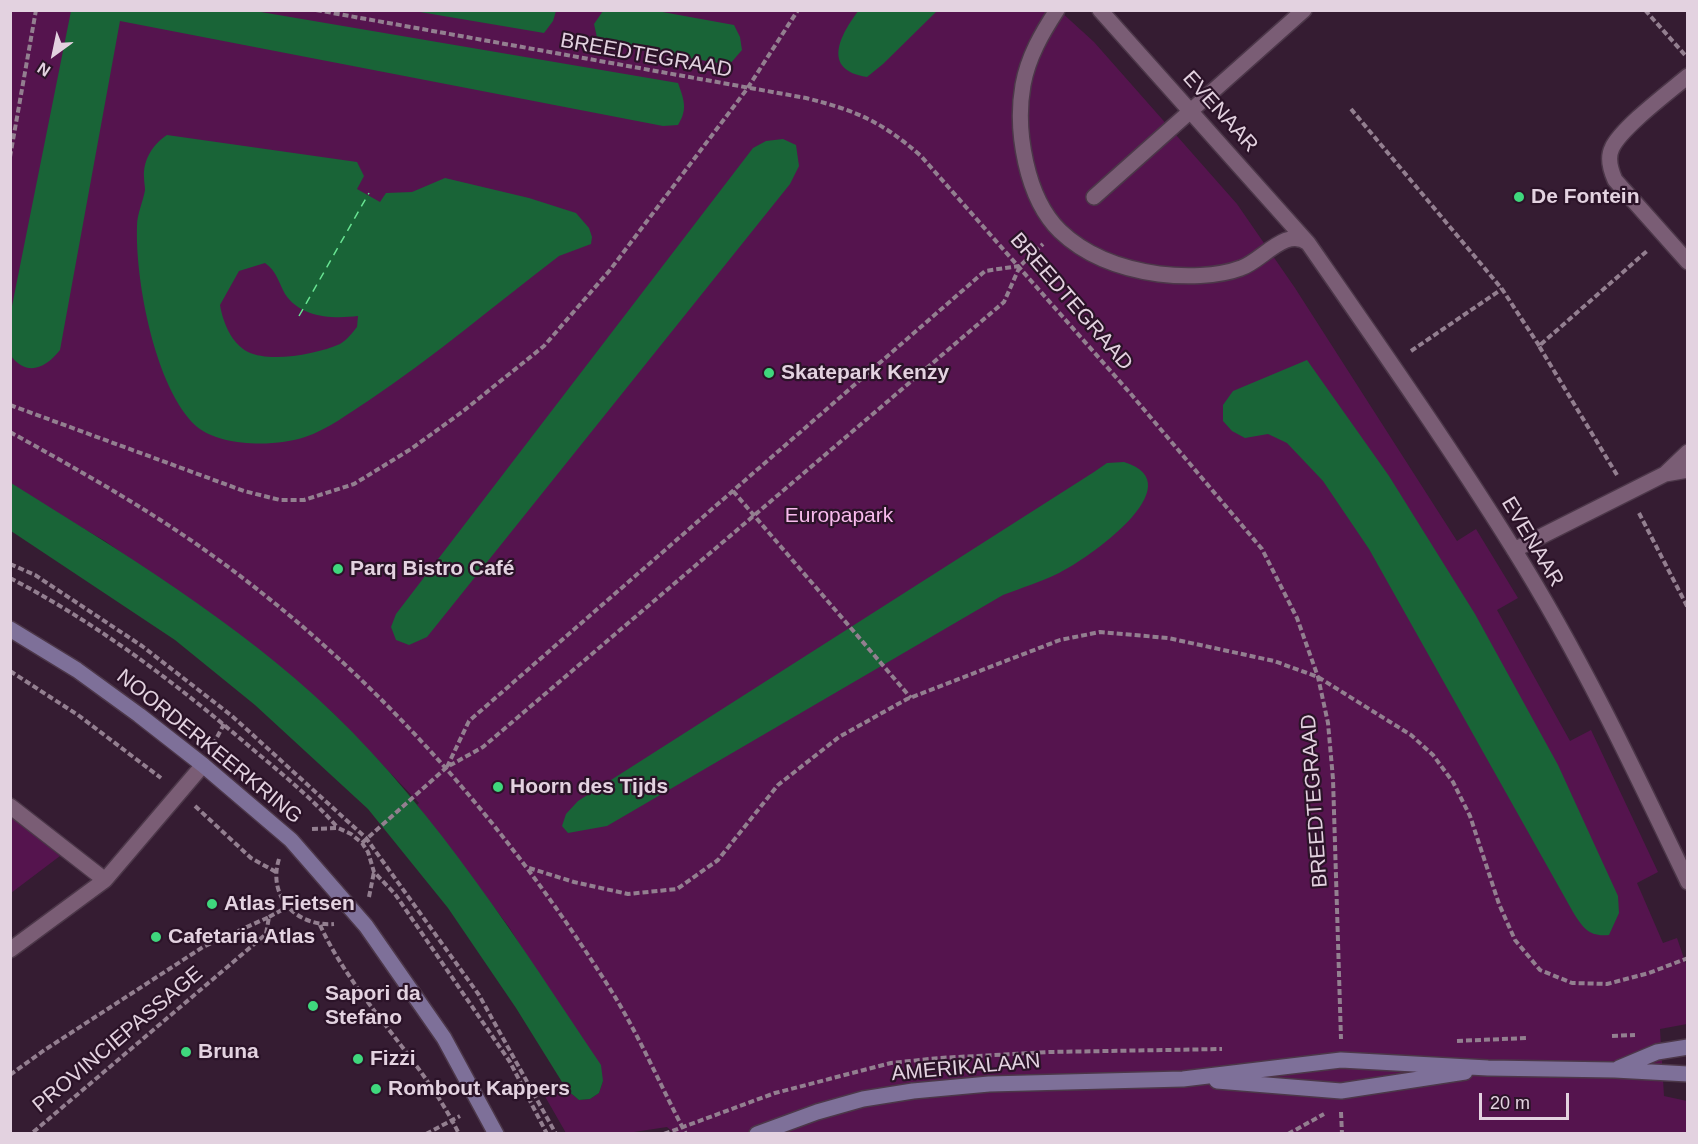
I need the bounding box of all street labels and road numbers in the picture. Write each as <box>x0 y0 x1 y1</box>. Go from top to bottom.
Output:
street label: BREEDTEGRAAD <box>558 28 734 84</box>
street label: EVENAAR <box>1177 66 1263 158</box>
street label: BREEDTEGRAAD <box>1004 228 1138 376</box>
street label: EVENAAR <box>1495 492 1569 592</box>
street label: NOORDERKEERKRING <box>111 665 307 829</box>
street label: BREEDTEGRAAD <box>1296 713 1334 889</box>
street label: PROVINCIEPASSAGE <box>28 961 208 1119</box>
street label: AMERIKALAAN <box>890 1049 1042 1087</box>

